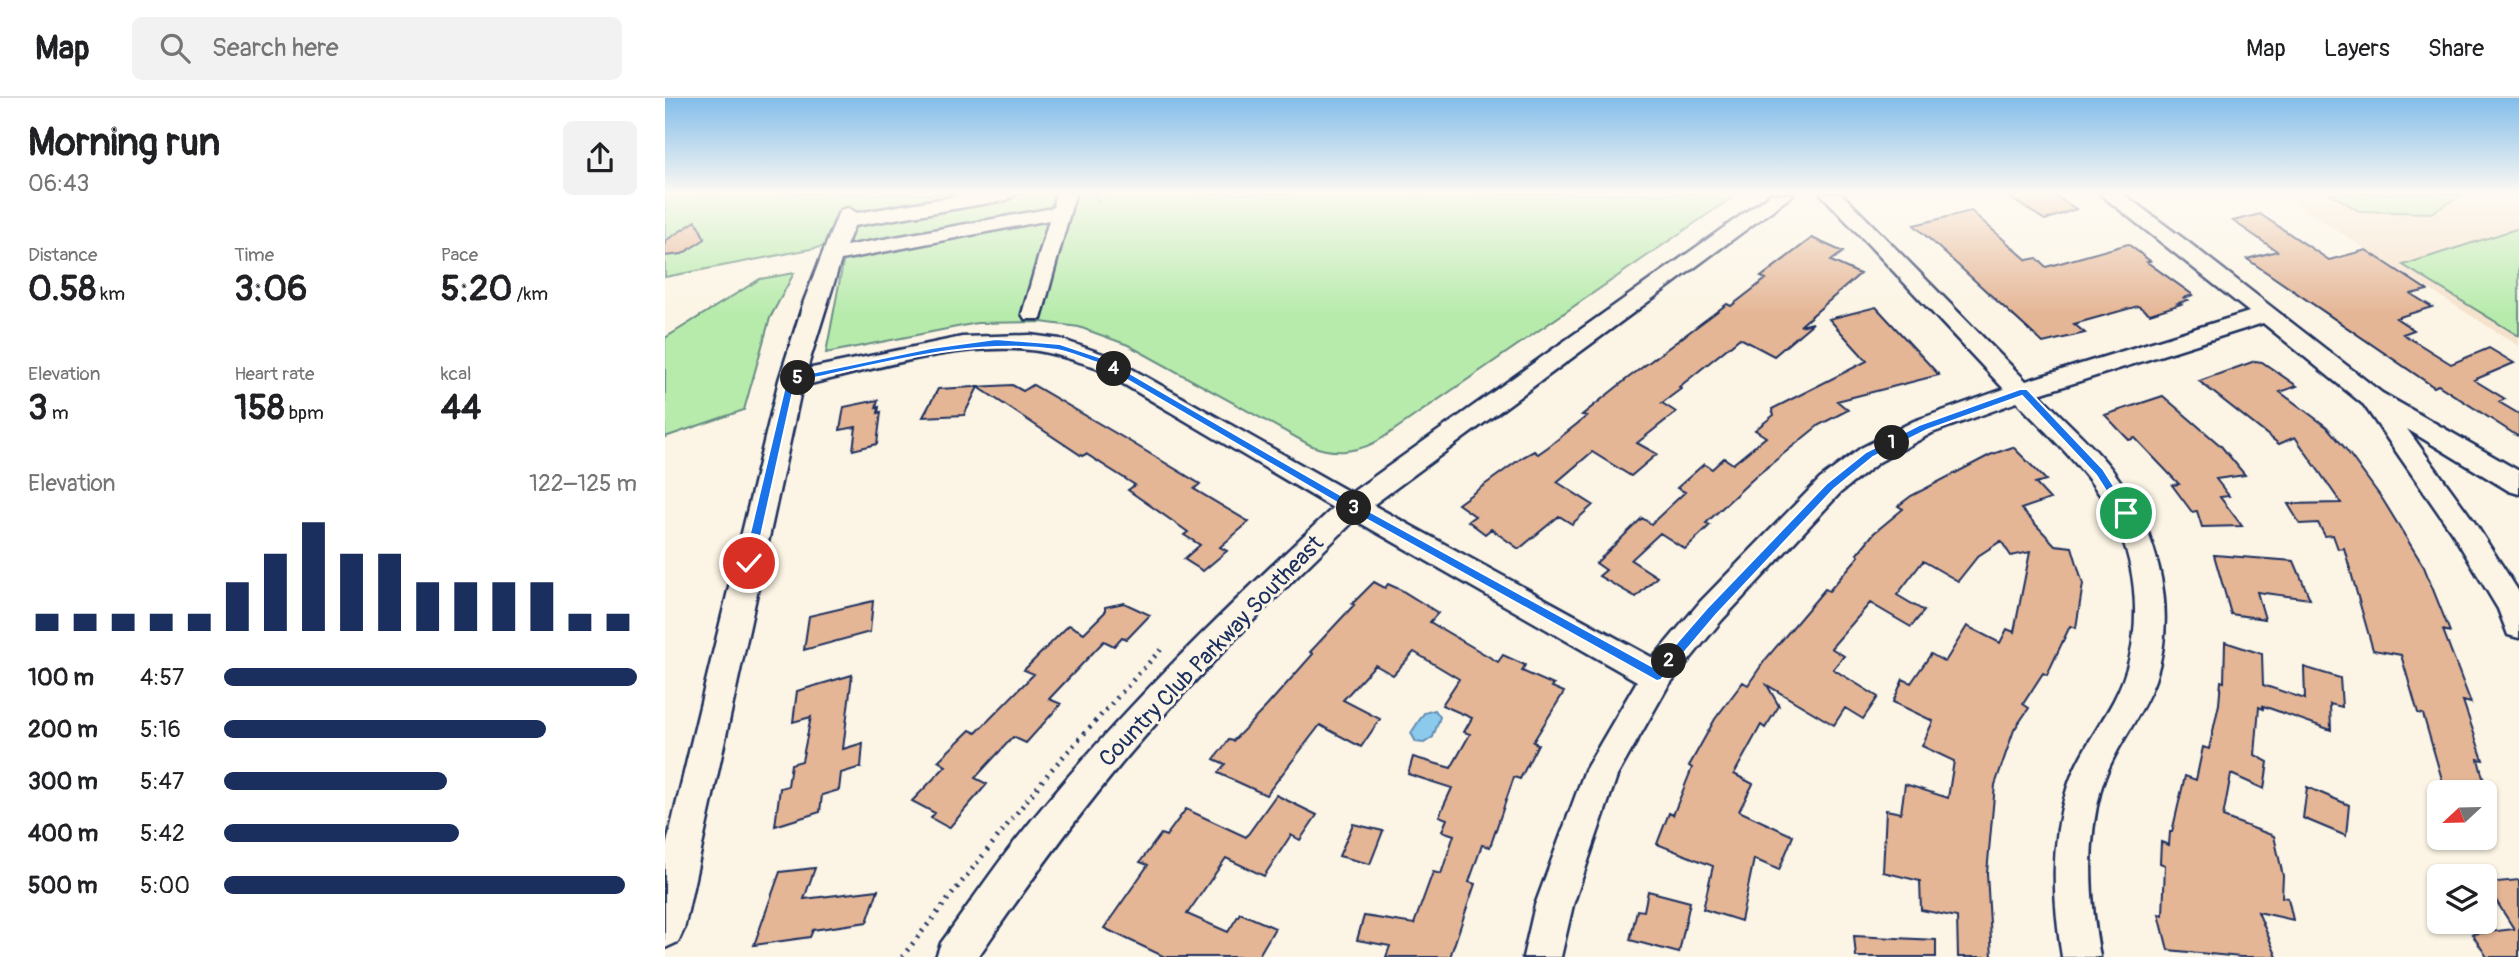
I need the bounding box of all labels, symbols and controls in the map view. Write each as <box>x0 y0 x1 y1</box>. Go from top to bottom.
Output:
search box <box>132 17 622 80</box>
text: Map <box>35 28 90 69</box>
icon: search <box>156 29 194 67</box>
text: Search here <box>212 32 339 64</box>
text: Map <box>2246 34 2286 63</box>
text: Layers <box>2324 34 2390 63</box>
text: Share <box>2428 34 2484 63</box>
text: Morning run <box>28 119 220 167</box>
button: share <box>563 121 637 195</box>
text: 06:43 <box>28 169 89 198</box>
text: Distance <box>28 243 97 267</box>
text: Time <box>234 243 274 267</box>
text: Pace <box>441 243 478 267</box>
text: 0.58 <box>28 267 96 311</box>
text: 3:06 <box>234 267 307 311</box>
text: 5:20 <box>441 267 512 311</box>
text: km <box>96 282 125 306</box>
text: /km <box>512 282 548 306</box>
pin: 4 <box>1097 352 1131 386</box>
text: 4 <box>1108 356 1119 380</box>
pin: 5 <box>781 360 815 396</box>
text: Elevation <box>28 362 100 386</box>
text: Heart rate <box>234 362 314 386</box>
text: kcal <box>441 362 472 386</box>
text: 5 <box>792 365 803 389</box>
text: 3 <box>28 386 48 430</box>
text: 158 <box>234 386 285 430</box>
text: 44 <box>441 386 481 430</box>
text: m <box>48 401 69 425</box>
text: bpm <box>285 401 324 425</box>
pin: 1 <box>1875 426 1909 460</box>
text: 1 <box>1888 430 1895 454</box>
text: Elevation <box>28 469 116 498</box>
text: 122–125 m <box>529 469 637 498</box>
pin <box>2096 483 2156 543</box>
pin: 3 <box>1337 490 1371 526</box>
icon: arrive <box>2107 494 2145 532</box>
text: 3 <box>1348 495 1359 519</box>
street label: Country Club Parkway Southeast <box>1093 529 1330 773</box>
pin <box>719 533 779 593</box>
icon: check <box>730 544 768 582</box>
pin: 2 <box>1651 644 1686 678</box>
text: 2 <box>1663 648 1674 672</box>
text: 100 m <box>28 663 94 692</box>
text: 4:57 <box>140 663 184 692</box>
text: 200 m <box>28 715 98 744</box>
text: 5:16 <box>140 715 181 744</box>
text: 300 m <box>28 767 98 796</box>
text: 5:47 <box>140 767 184 796</box>
north arrow <box>2427 780 2497 850</box>
map controls <box>2427 780 2497 934</box>
text: 400 m <box>28 819 98 848</box>
text: 5:42 <box>140 819 185 848</box>
button: layers <box>2427 864 2497 934</box>
text: 500 m <box>28 871 97 900</box>
text: 5:00 <box>140 871 190 900</box>

